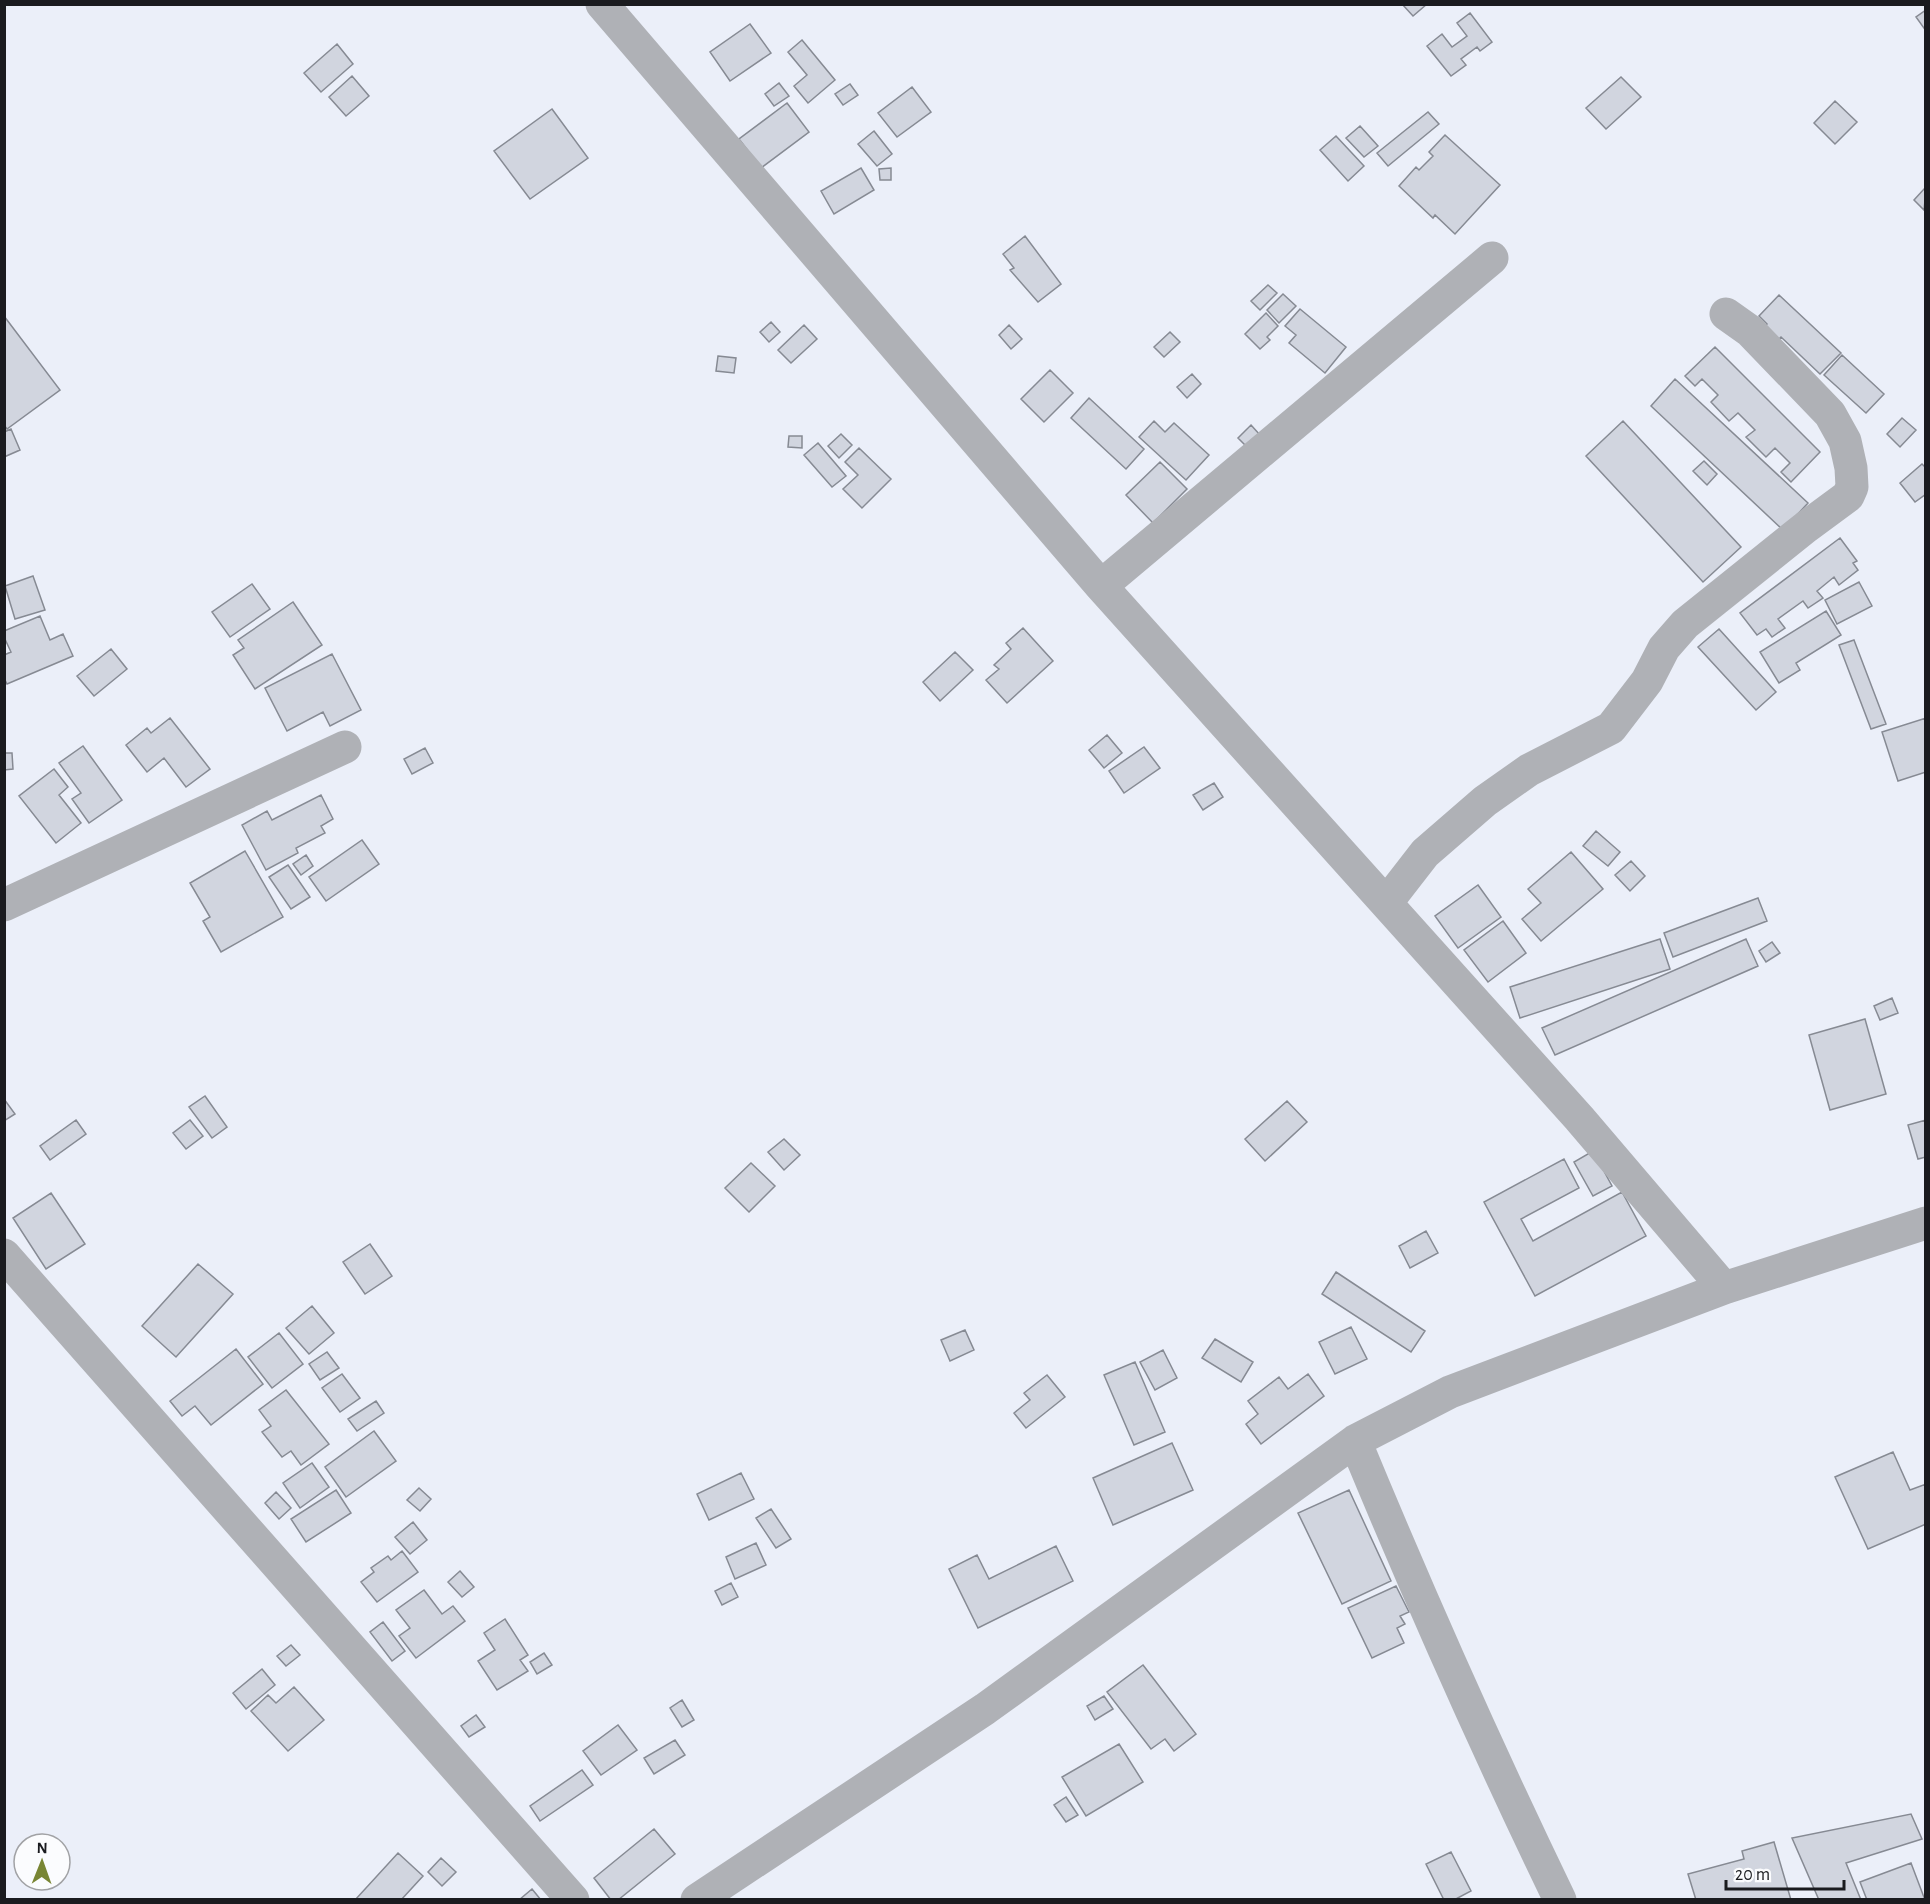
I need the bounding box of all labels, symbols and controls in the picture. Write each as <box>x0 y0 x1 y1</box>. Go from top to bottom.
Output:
north arrow <box>12 1832 72 1892</box>
text: N <box>37 1840 48 1856</box>
scale bar <box>1726 1853 1844 1891</box>
text: 20 m <box>1735 1866 1770 1884</box>

